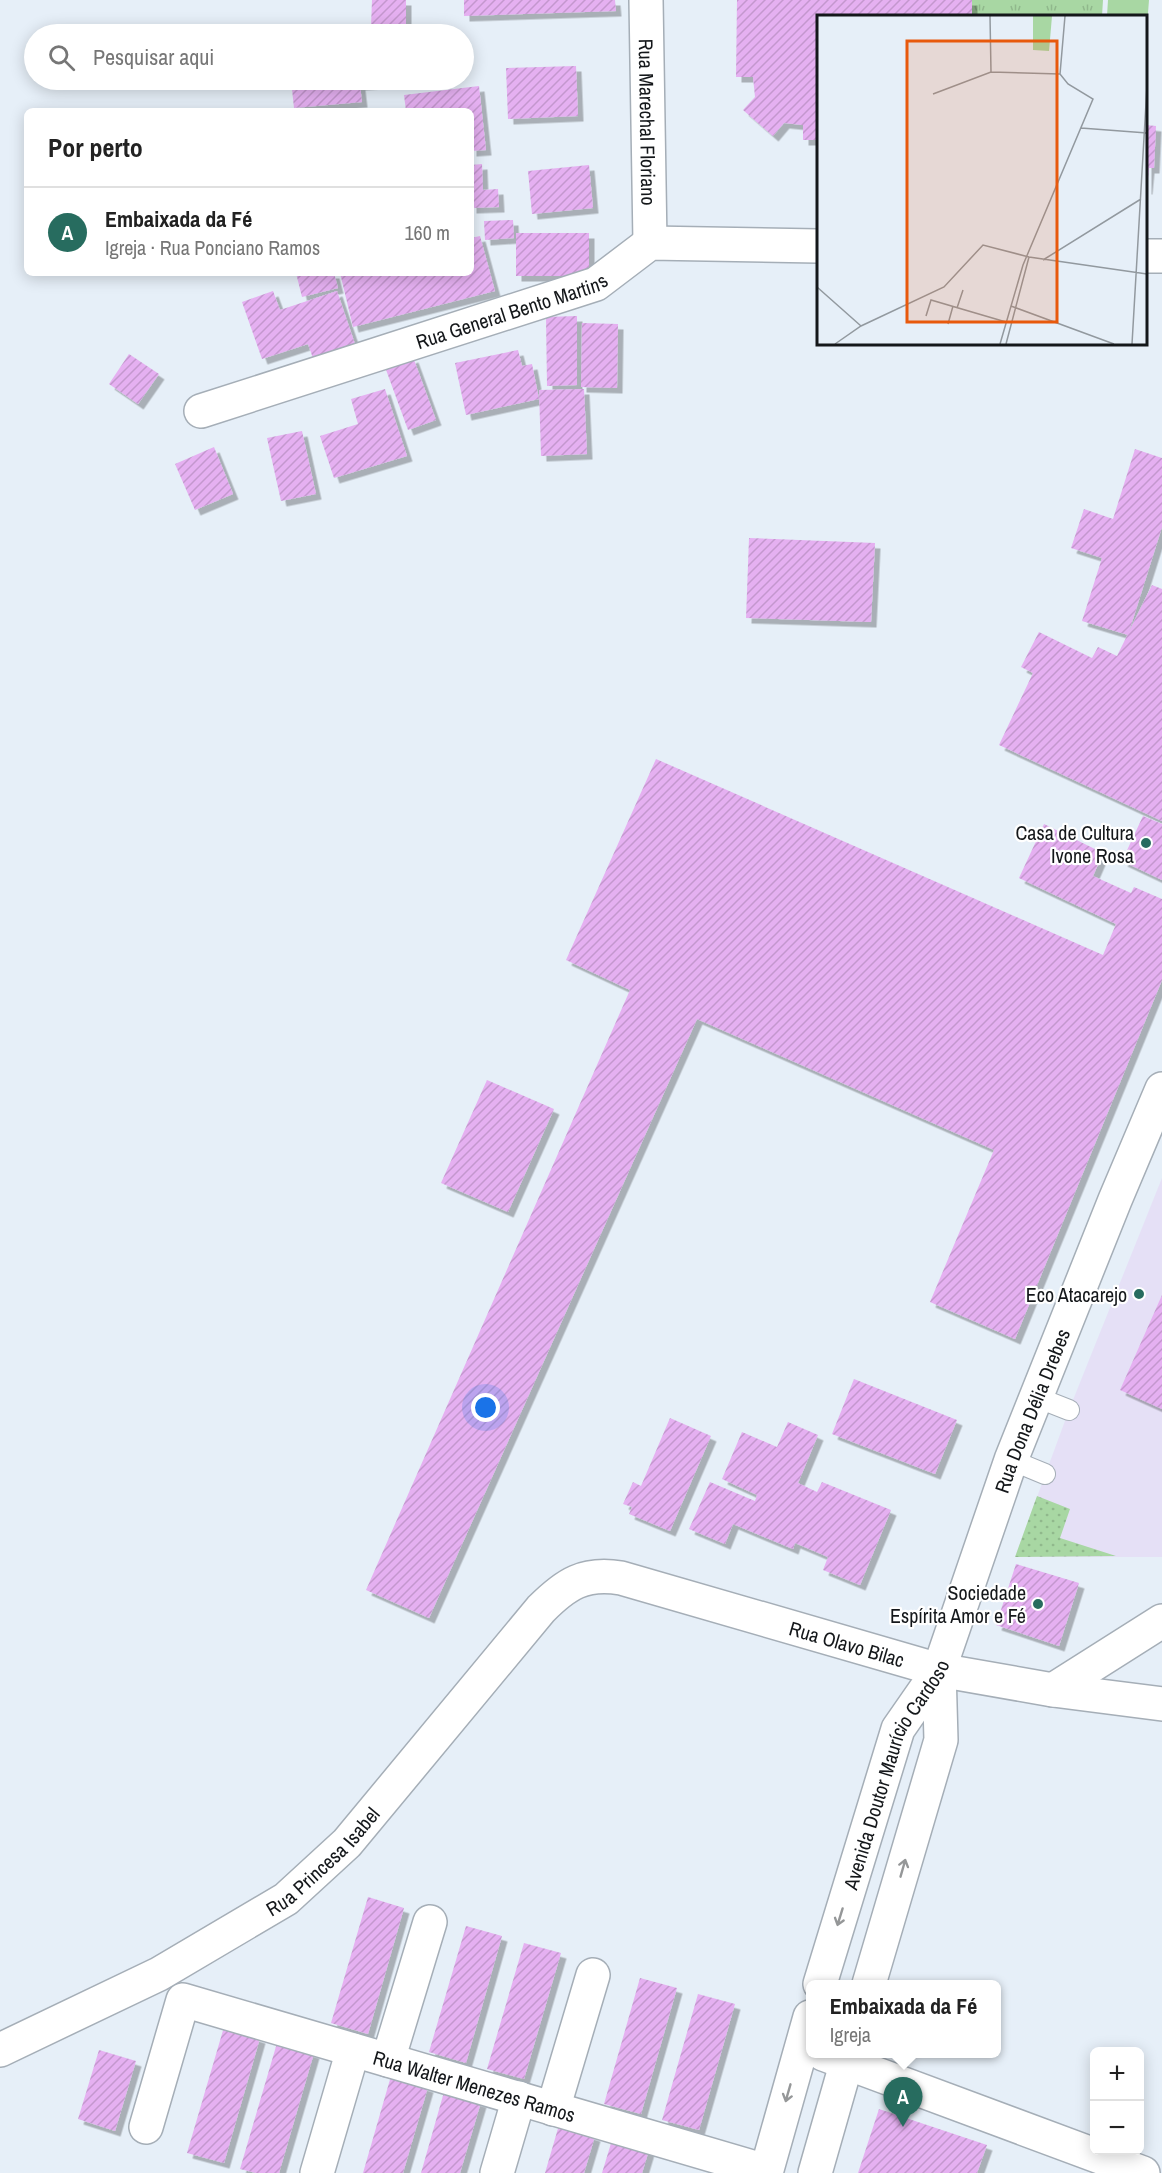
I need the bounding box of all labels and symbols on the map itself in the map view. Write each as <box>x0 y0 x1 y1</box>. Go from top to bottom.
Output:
inset map <box>817 15 1147 345</box>
street label: Rua Marechal Floriano <box>633 38 663 206</box>
street label: Rua General Bento Martins <box>412 267 613 355</box>
place label: Casa de Cultura Ivone Rosa <box>1016 819 1134 869</box>
marker: Casa de Cultura Ivone Rosa <box>1139 836 1153 850</box>
place label: Eco Atacarejo <box>1026 1281 1127 1308</box>
marker: Eco Atacarejo <box>1132 1287 1146 1301</box>
street label: Rua Dona Délia Drebes <box>987 1324 1076 1496</box>
your location <box>471 1393 500 1422</box>
place label: Sociedade Espírita Amor e Fé <box>890 1579 1026 1629</box>
marker: Sociedade Espírita Amor e Fé <box>1031 1597 1045 1611</box>
street label: Rua Olavo Bilac <box>786 1614 908 1673</box>
street label: Avenida Doutor Maurício Cardoso <box>836 1656 955 1894</box>
street label: Rua Princesa Isabel <box>261 1801 385 1922</box>
one-way arrow <box>898 1859 909 1878</box>
one-way arrow <box>834 1907 845 1926</box>
street label: Rua Walter Menezes Ramos <box>370 2043 579 2128</box>
pin: A <box>884 2078 922 2127</box>
one-way arrow <box>782 2083 793 2102</box>

